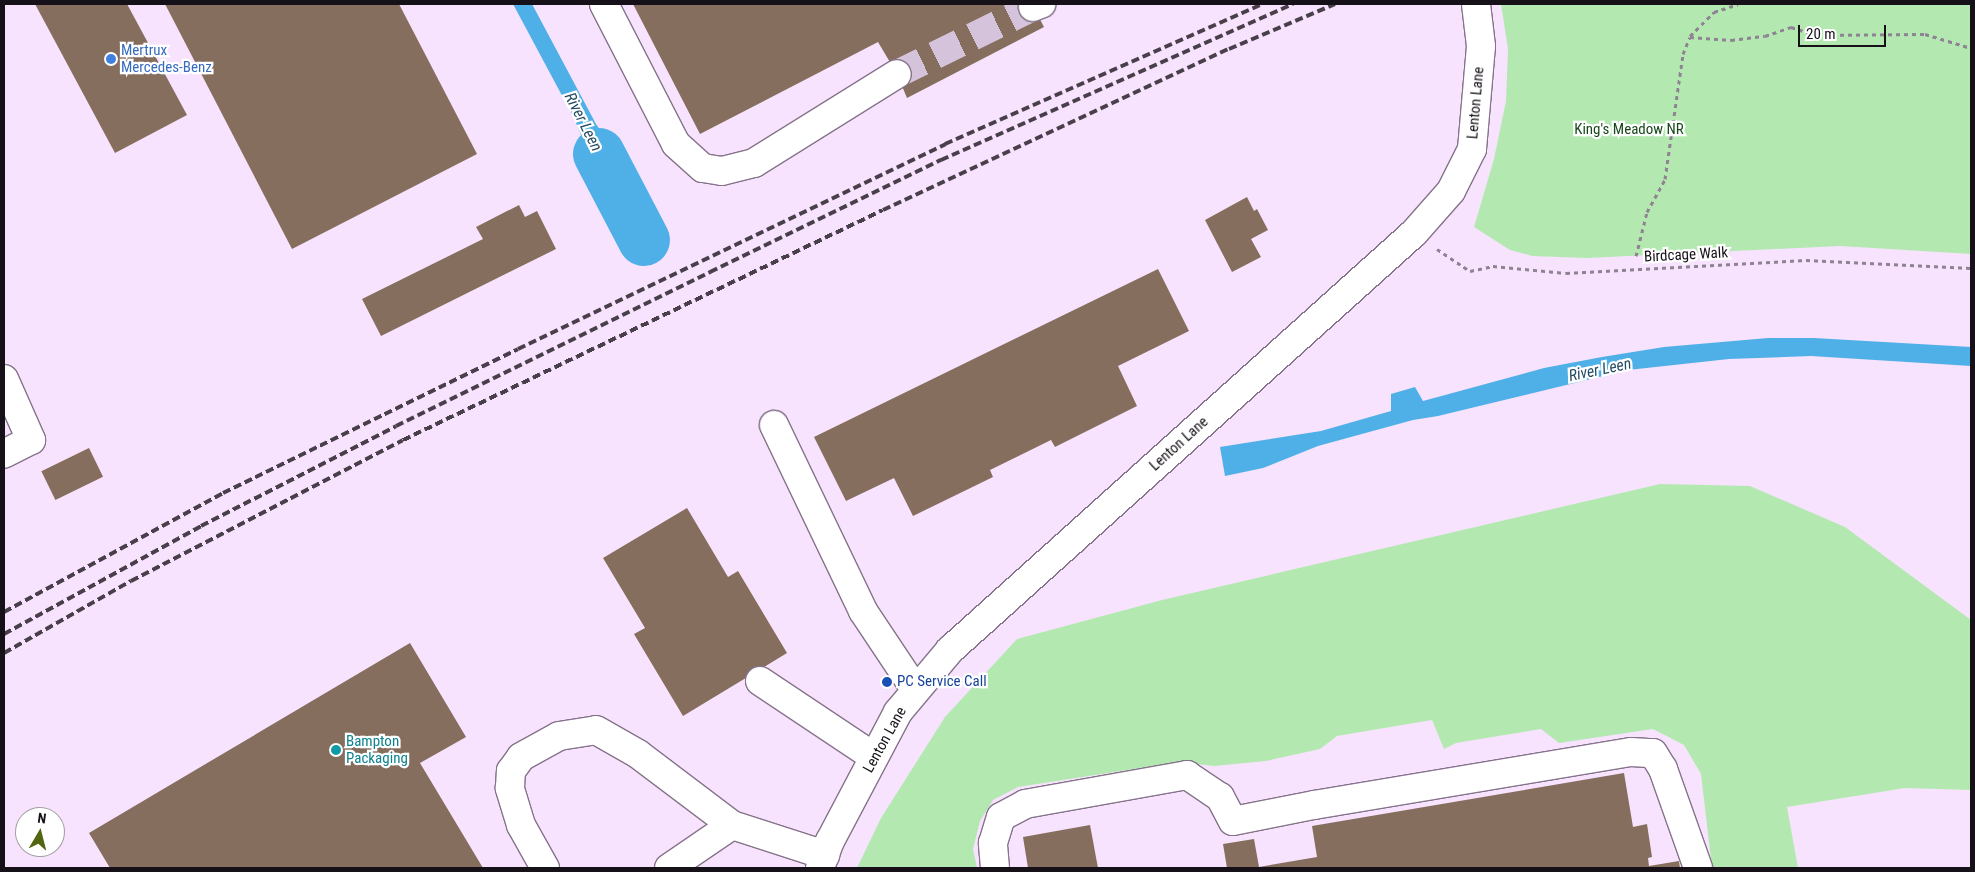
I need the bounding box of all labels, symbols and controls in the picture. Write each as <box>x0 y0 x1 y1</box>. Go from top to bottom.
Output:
scale bar <box>1800 15 1888 47</box>
text: 20 m <box>1806 25 1836 43</box>
place label: Mertrux Mercedes-Benz <box>121 41 212 76</box>
marker: Mertrux Mercedes-Benz <box>105 53 117 65</box>
street label: Lenton Lane <box>1464 66 1488 140</box>
water label: River Leen <box>560 89 606 155</box>
park label: King's Meadow NR <box>1574 121 1684 139</box>
street label: Birdcage Walk <box>1644 244 1728 266</box>
water label: River Leen <box>1567 354 1633 386</box>
street label: Lenton Lane <box>1146 413 1212 475</box>
place label: PC Service Call <box>897 673 987 691</box>
marker: PC Service Call <box>881 676 893 688</box>
street label: Lenton Lane <box>860 704 910 776</box>
place label: Bampton Packaging <box>346 732 408 767</box>
marker: Bampton Packaging <box>330 744 342 756</box>
north arrow <box>15 807 65 857</box>
text: N <box>37 810 47 827</box>

